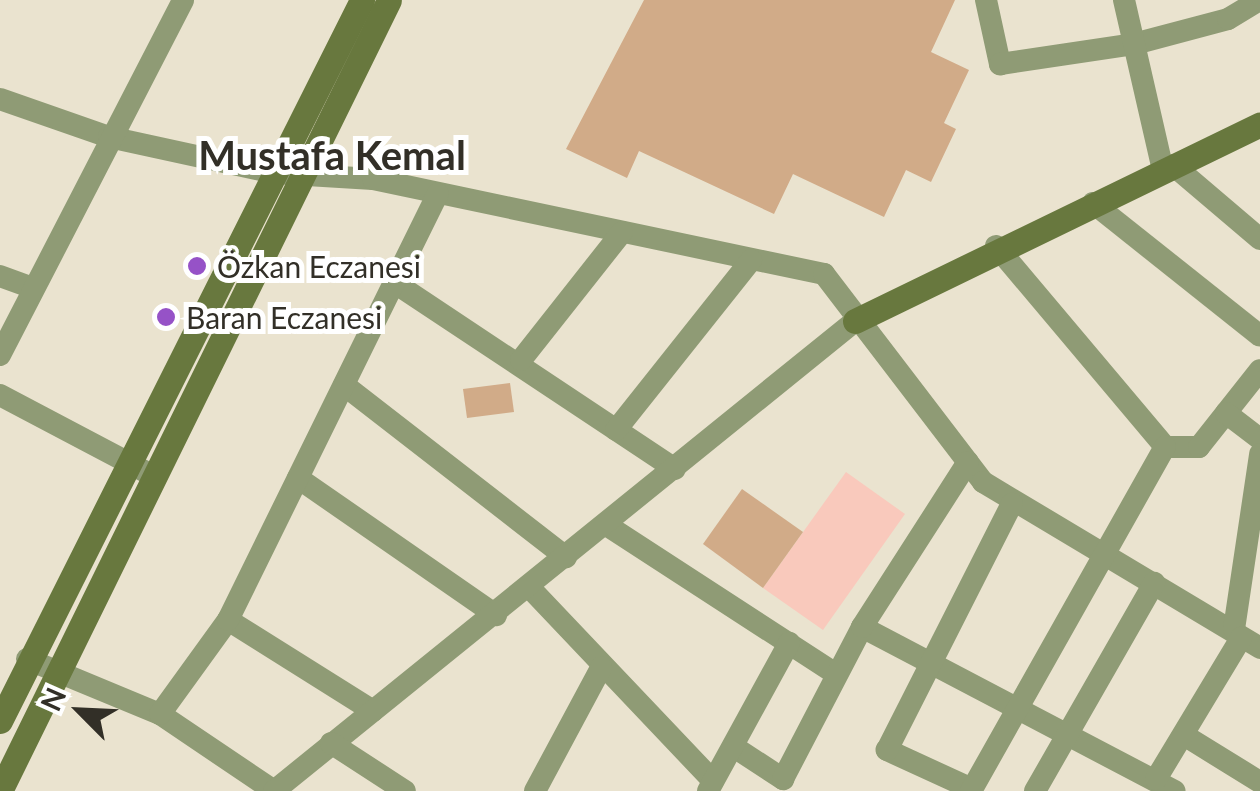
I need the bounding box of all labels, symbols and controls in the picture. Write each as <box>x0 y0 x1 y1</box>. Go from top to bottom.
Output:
district label: Mustafa Kemal <box>198 131 466 179</box>
place label: Özkan Eczanesi <box>217 248 421 284</box>
marker: Özkan Eczanesi <box>186 255 208 277</box>
place label: Baran Eczanesi <box>186 299 382 335</box>
marker: Baran Eczanesi <box>155 306 177 328</box>
north arrow <box>30 661 130 761</box>
text: N <box>33 682 73 716</box>

